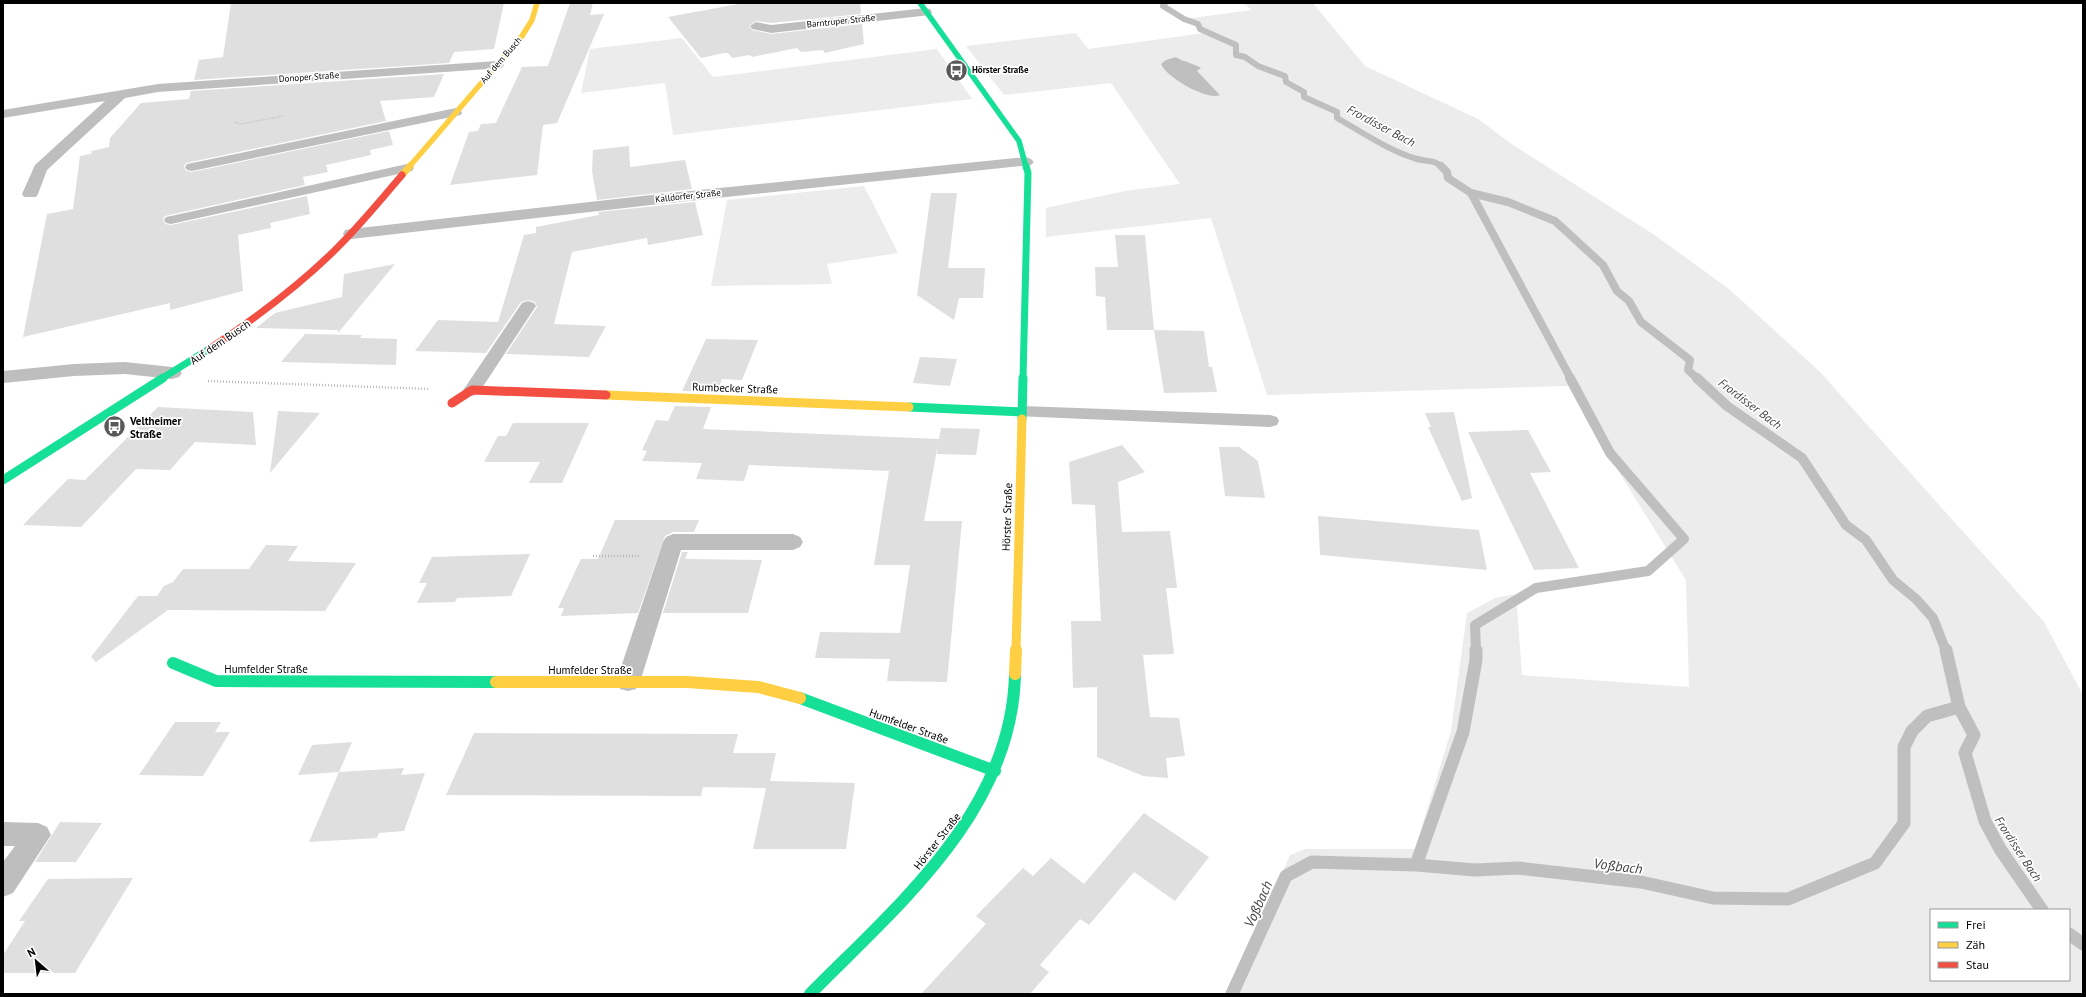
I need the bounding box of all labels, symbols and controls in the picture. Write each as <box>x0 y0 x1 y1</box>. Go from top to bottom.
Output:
street label: Barntruper Straße <box>806 11 876 30</box>
street label: Auf dem Busch <box>478 34 524 85</box>
bus stop icon: Hörster Straße <box>943 57 969 83</box>
place label: Hörster Straße <box>972 64 1029 75</box>
street label: Donoper Straße <box>278 69 340 84</box>
water label: Frordisser Bach <box>1345 101 1418 150</box>
street label: Kalldorfer Straße <box>655 187 722 204</box>
street label: Auf dem Busch <box>187 317 253 367</box>
water label: Frordisser Bach <box>1716 375 1785 432</box>
street label: Rumbecker Straße <box>692 380 779 397</box>
bus stop icon: Veltheimer Straße <box>102 414 128 440</box>
place label: Veltheimer Straße <box>129 414 181 441</box>
street label: Hörster Straße <box>999 482 1015 551</box>
street label: Humfelder Straße <box>224 662 308 676</box>
street label: Humfelder Straße <box>548 663 632 677</box>
street label: Humfelder Straße <box>867 705 951 747</box>
street label: Hörster Straße <box>910 809 964 872</box>
water label: Frordisser Bach <box>1992 813 2045 884</box>
water label: Voßbach <box>1592 854 1644 878</box>
water label: Voßbach <box>1240 878 1276 930</box>
legend <box>1930 909 2070 981</box>
text: Frei <box>1966 917 1986 932</box>
text: Zäh <box>1966 937 1985 952</box>
north arrow <box>16 941 56 981</box>
text: N <box>25 944 38 960</box>
text: Stau <box>1966 957 1989 972</box>

